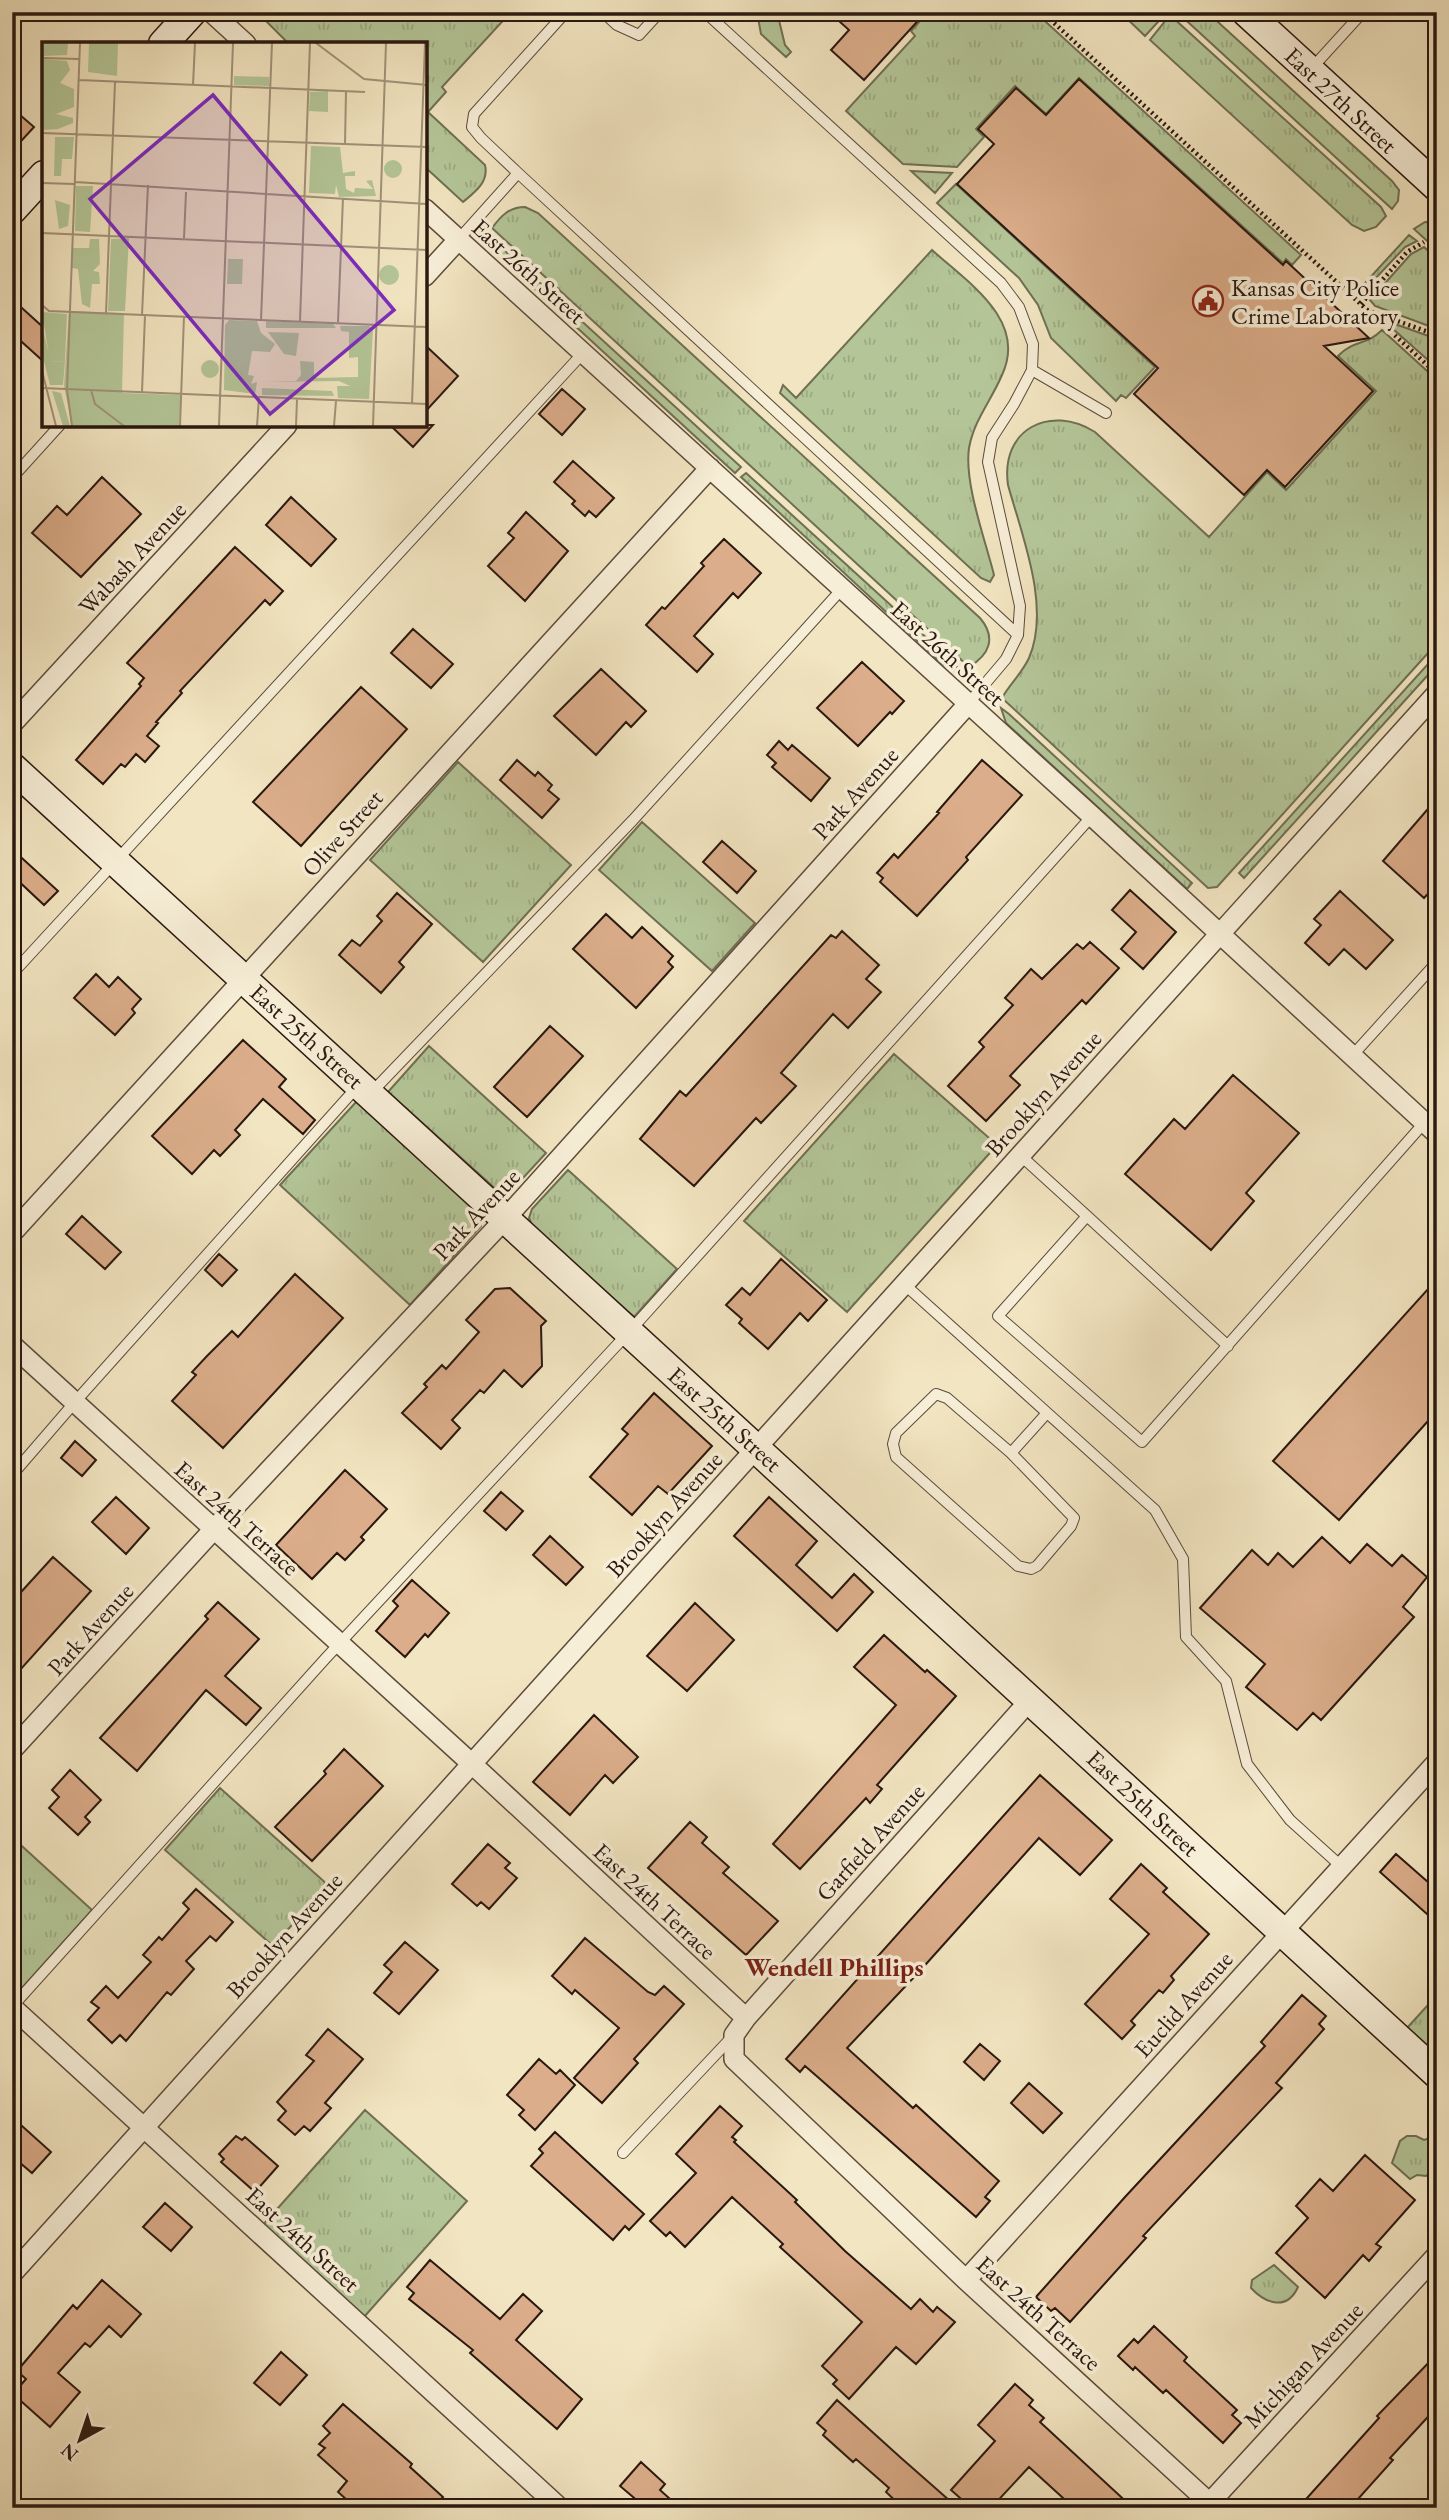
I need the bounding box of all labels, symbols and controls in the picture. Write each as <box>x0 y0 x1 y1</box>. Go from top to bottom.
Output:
street label: East 27th Street <box>1278 40 1404 160</box>
inset map <box>42 42 427 427</box>
street label: East 26th Street <box>465 212 593 331</box>
place label: Kansas City Police Crime Laboratory <box>1231 272 1399 331</box>
public building icon: Kansas City Police Crime Laboratory <box>1191 284 1225 318</box>
street label: Wabash Avenue <box>71 495 193 621</box>
street label: East 26th Street <box>884 594 1012 713</box>
street label: Park Avenue <box>805 740 905 846</box>
street label: Olive Street <box>295 783 390 883</box>
street label: East 25th Street <box>243 977 371 1096</box>
street label: Brooklyn Avenue <box>978 1023 1108 1163</box>
street label: Park Avenue <box>426 1162 526 1266</box>
street label: East 25th Street <box>661 1360 789 1479</box>
street label: Brooklyn Avenue <box>599 1444 729 1584</box>
street label: East 24th Terrace <box>168 1454 306 1582</box>
street label: Park Avenue <box>40 1576 140 1682</box>
street label: East 25th Street <box>1080 1743 1206 1863</box>
street label: Garfield Avenue <box>809 1776 931 1908</box>
street label: East 24th Terrace <box>587 1836 723 1966</box>
street label: Brooklyn Avenue <box>219 1865 349 2005</box>
street label: Euclid Avenue <box>1127 1944 1239 2064</box>
district label: Wendell Phillips <box>745 1950 924 1984</box>
street label: East 24th Street <box>239 2180 367 2299</box>
street label: East 24th Terrace <box>970 2249 1108 2377</box>
street label: Michigan Avenue <box>1236 2295 1370 2435</box>
north arrow <box>46 2404 116 2474</box>
text: N <box>55 2438 83 2467</box>

